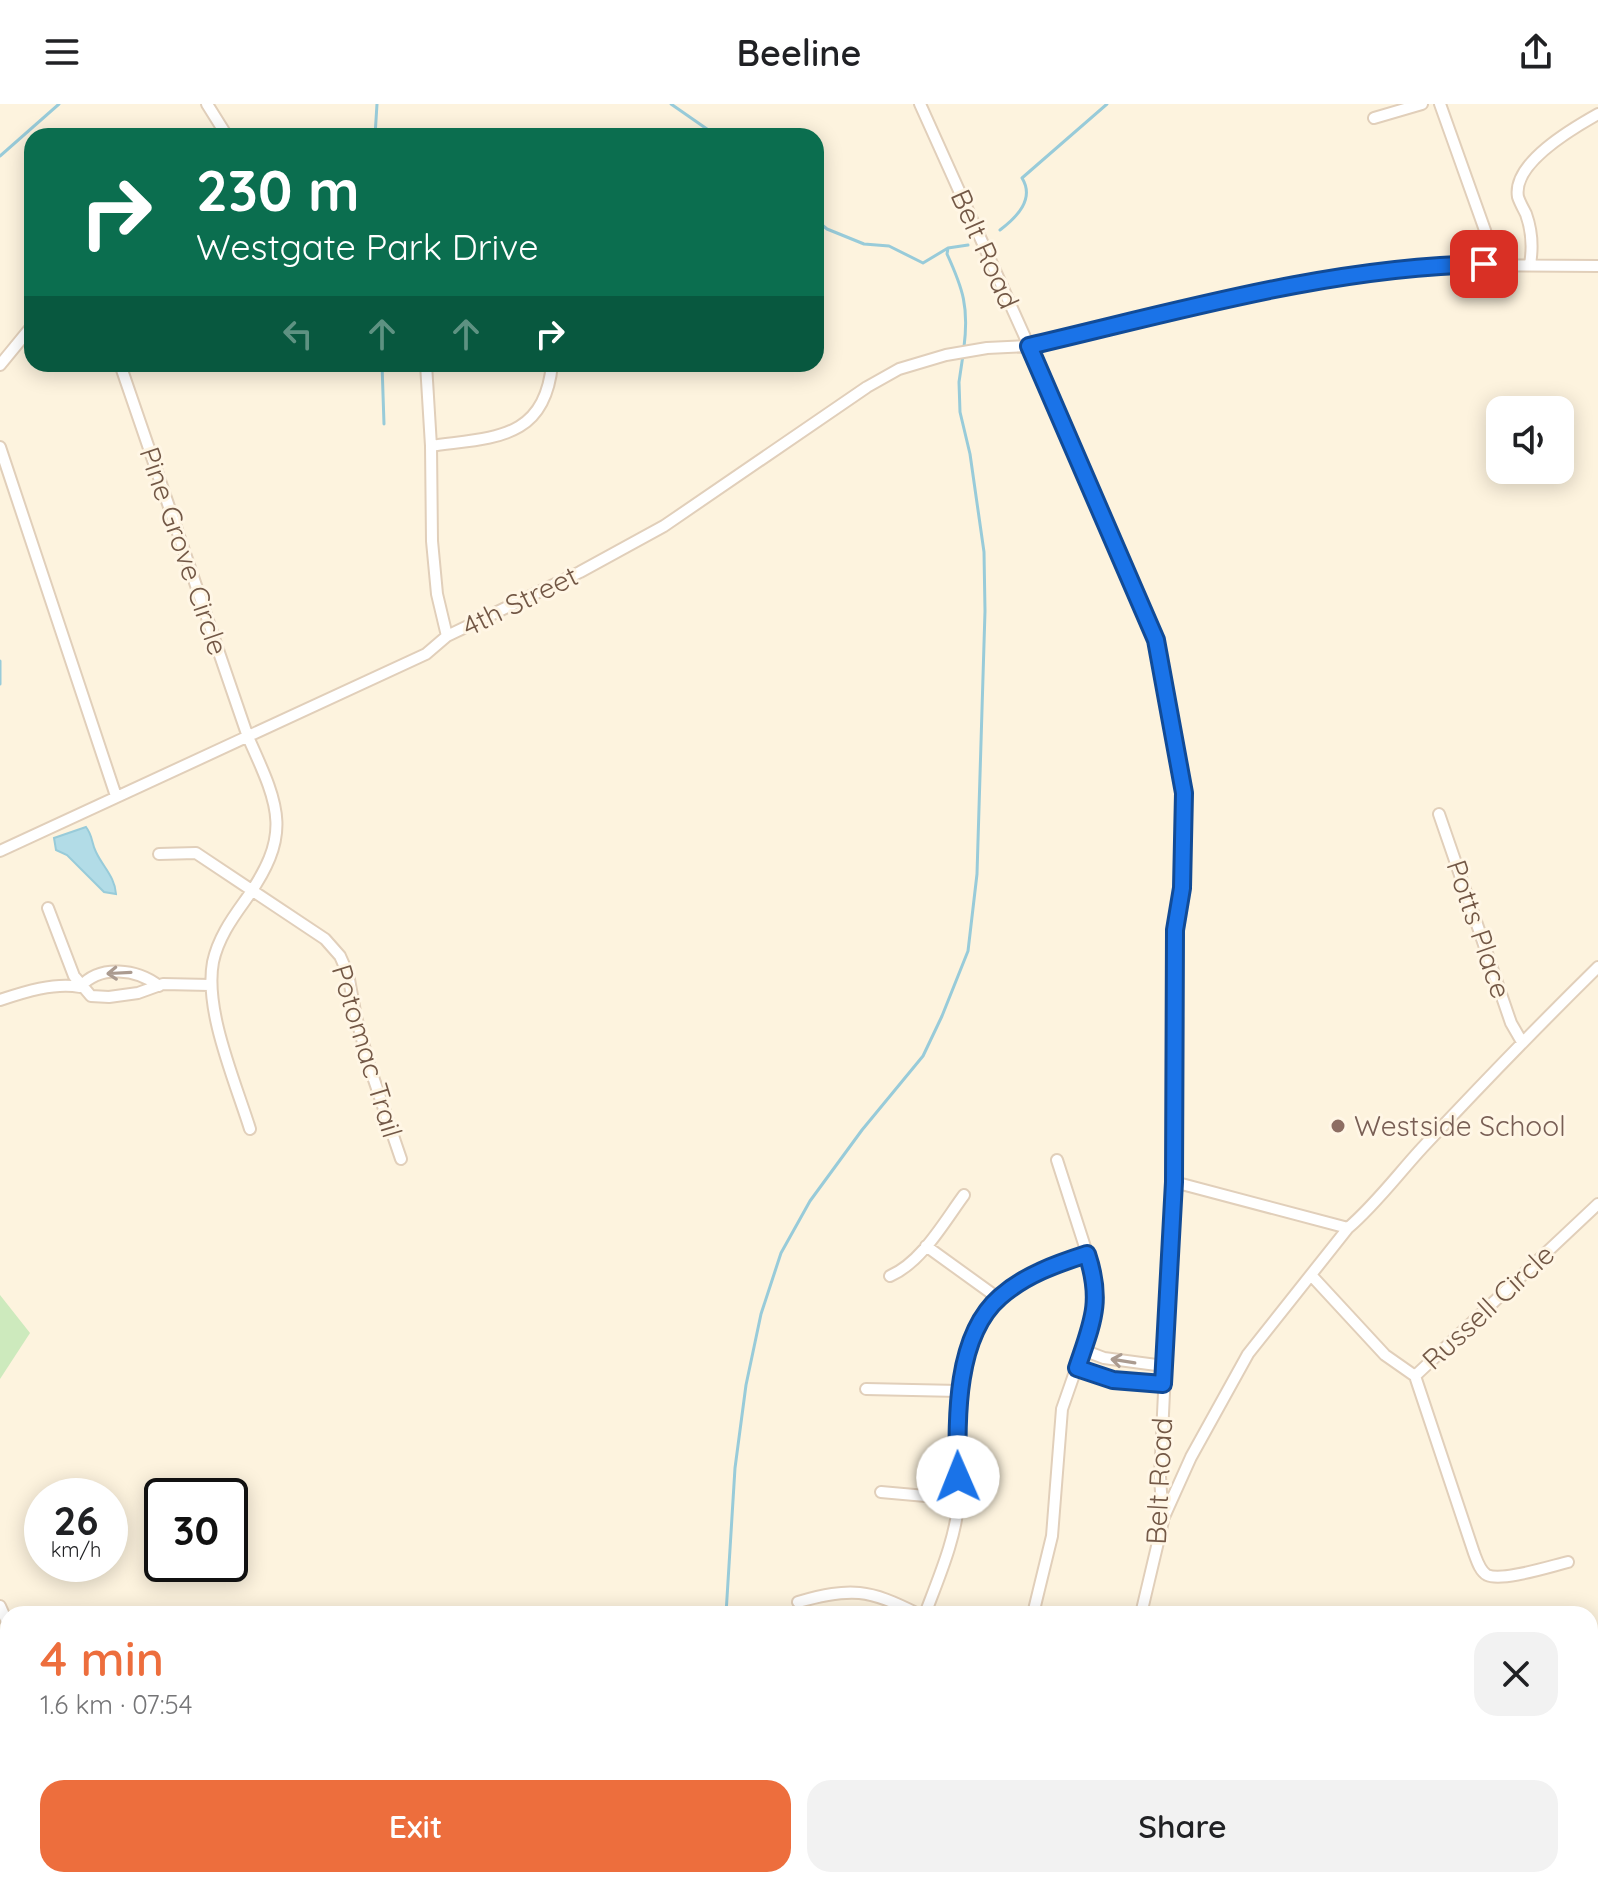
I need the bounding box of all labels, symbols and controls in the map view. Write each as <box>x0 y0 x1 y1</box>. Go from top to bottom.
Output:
icon: menu <box>40 30 84 74</box>
text: Beeline <box>736 30 862 75</box>
icon: share <box>1514 30 1558 74</box>
text: 230 m <box>196 155 360 225</box>
icon: right <box>64 160 168 264</box>
street label: Belt Road <box>944 184 1027 314</box>
text: Westgate Park Drive <box>196 224 538 269</box>
pin <box>1450 230 1518 298</box>
icon: arrive <box>1462 242 1506 286</box>
icon: left <box>276 312 320 356</box>
icon: ahead <box>360 312 404 356</box>
icon: ahead <box>444 312 488 356</box>
icon: right <box>528 312 572 356</box>
map controls <box>1486 396 1574 484</box>
button: sound <box>1486 396 1574 484</box>
street label: Pine Grove Circle <box>132 442 236 660</box>
street label: 4th Street <box>456 558 583 644</box>
street label: Potts Place <box>1439 855 1519 1003</box>
street label: Potomac Trail <box>325 960 410 1142</box>
one-way arrow <box>107 966 133 981</box>
place label: Westside School <box>1354 1108 1566 1143</box>
marker: Westside School <box>1329 1117 1347 1135</box>
street label: Russell Circle <box>1414 1237 1561 1377</box>
one-way arrow <box>1111 1353 1136 1368</box>
street label: Belt Road <box>1138 1417 1179 1545</box>
position arrow <box>916 1435 1000 1519</box>
speed limit sign: 30 <box>144 1478 248 1582</box>
text: 26 <box>54 1495 98 1545</box>
text: km/h <box>51 1537 101 1562</box>
text: 4 min <box>40 1628 164 1688</box>
button: close <box>1474 1632 1558 1716</box>
text: 1.6 km · 07:54 <box>40 1688 192 1721</box>
button: Exit <box>40 1780 791 1872</box>
button: Share <box>807 1780 1558 1872</box>

